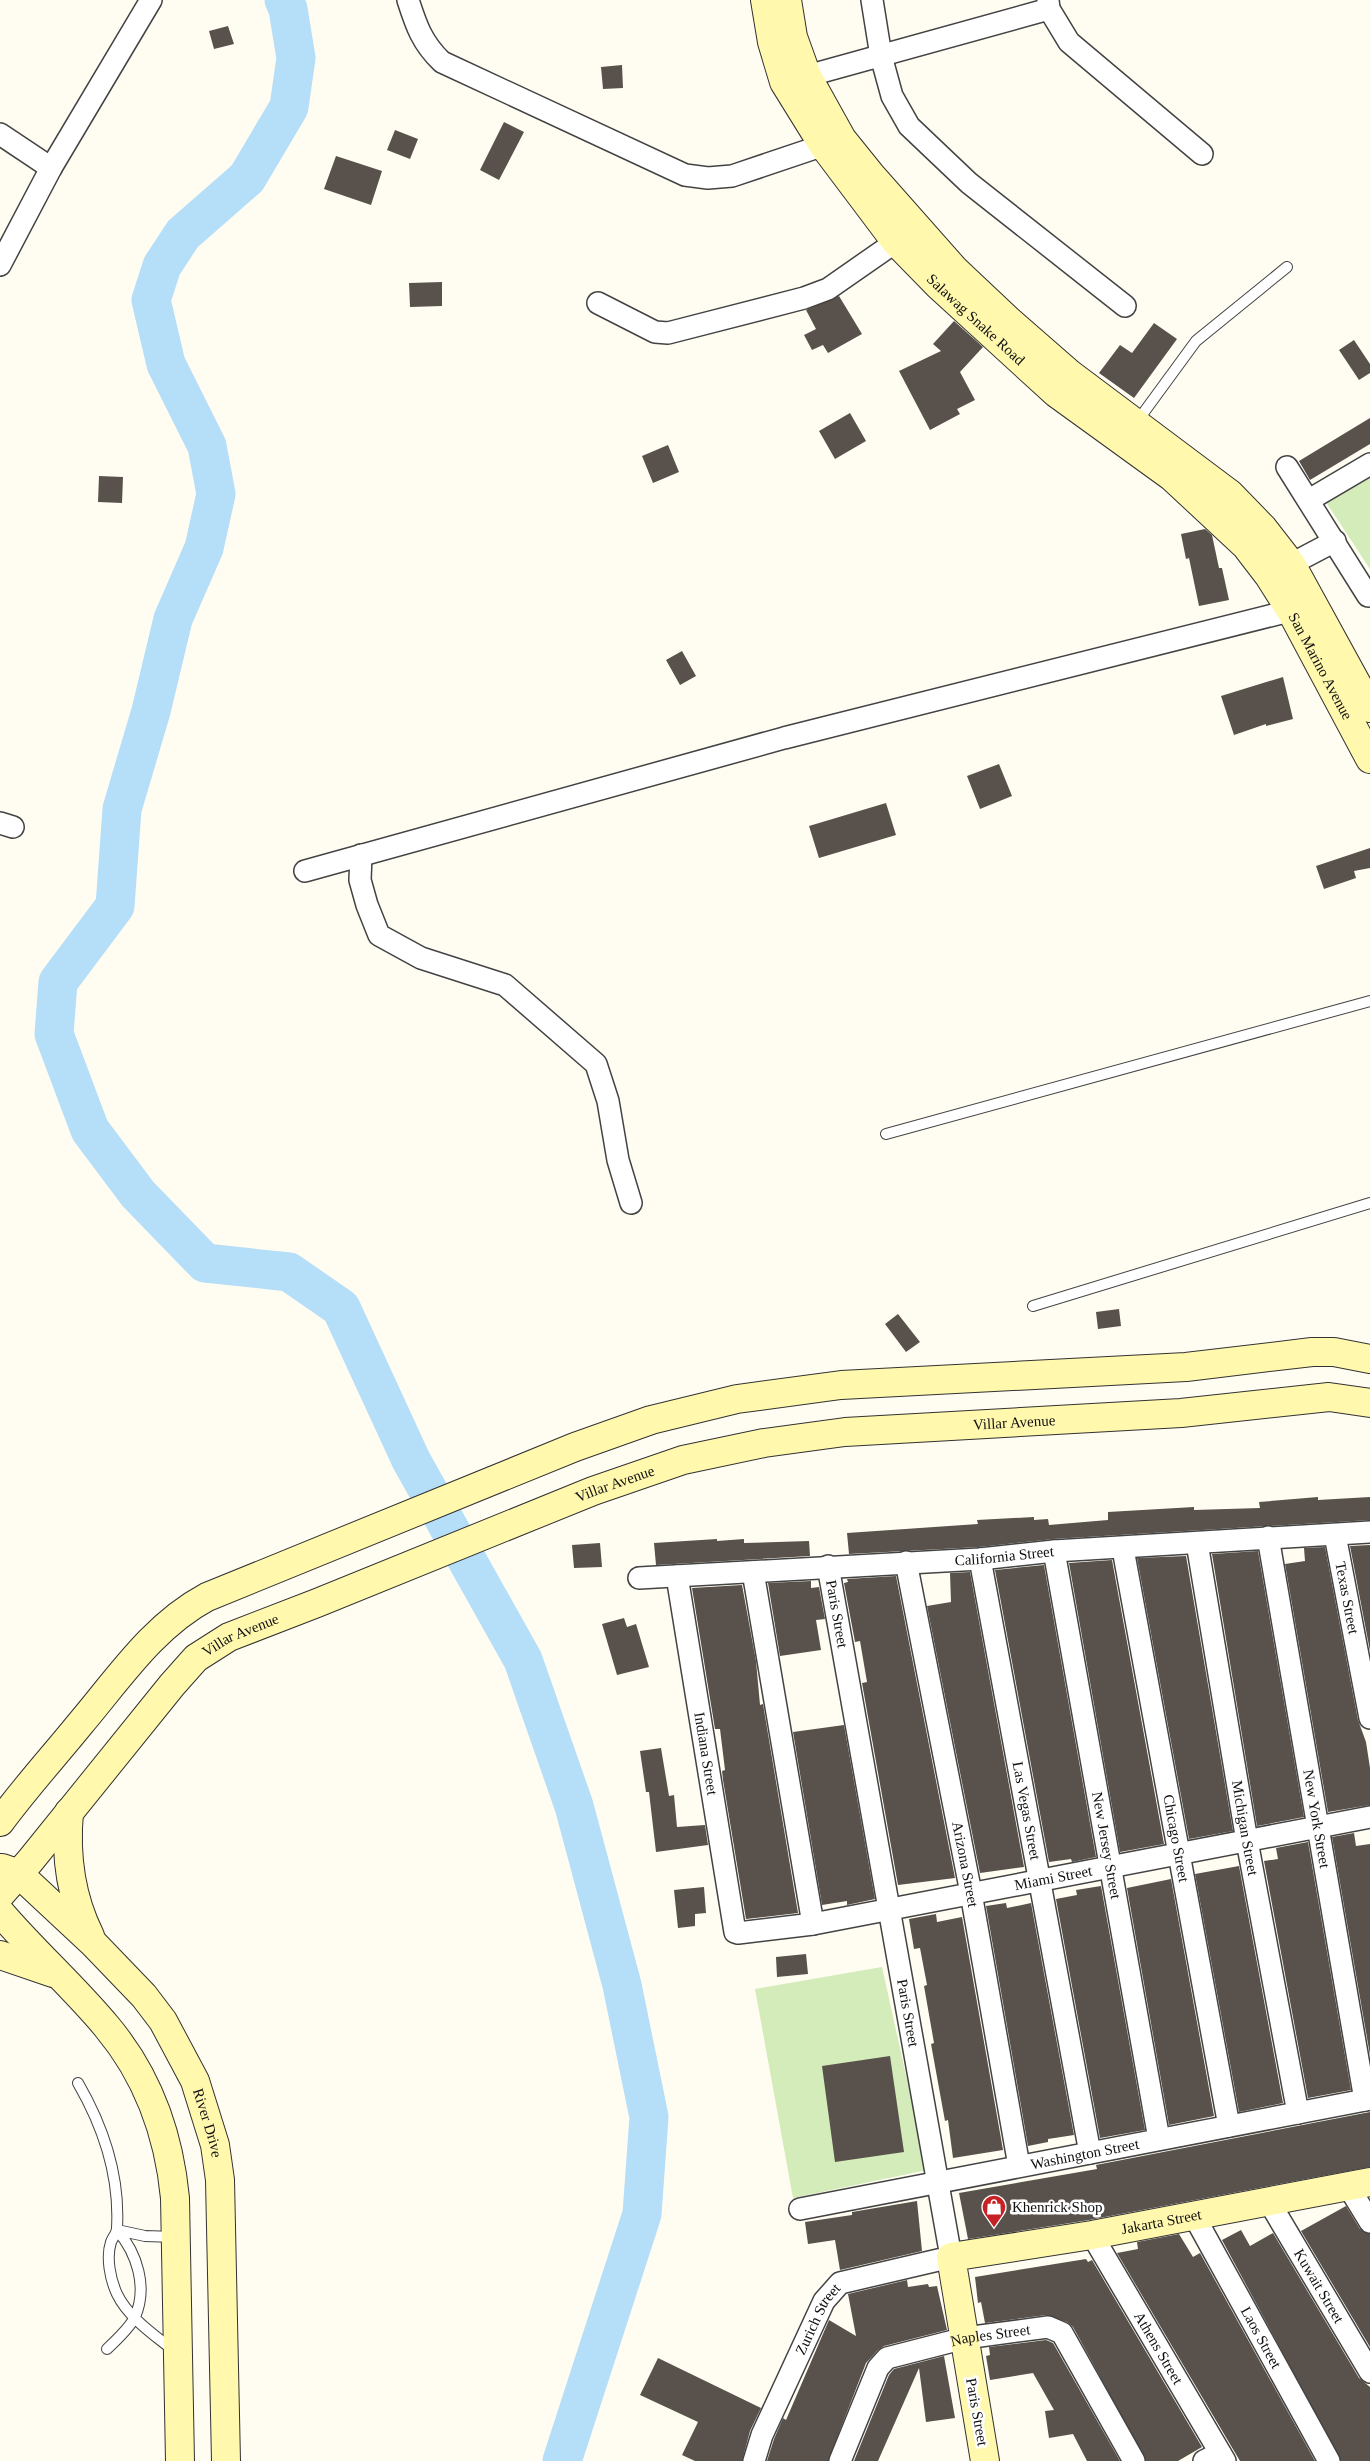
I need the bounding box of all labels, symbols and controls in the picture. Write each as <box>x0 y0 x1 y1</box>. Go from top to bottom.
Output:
street label: Salawag Snake Road <box>924 271 1028 369</box>
street label: San Marino Avenue <box>1285 610 1356 723</box>
street label: Villar Avenue <box>972 1412 1056 1433</box>
street label: Villar Avenue <box>573 1462 657 1505</box>
street label: California Street <box>954 1543 1056 1568</box>
street label: Texas Street <box>1332 1560 1362 1636</box>
street label: Paris Street <box>823 1579 851 1650</box>
street label: Villar Avenue <box>199 1610 281 1660</box>
street label: Indiana Street <box>691 1711 721 1797</box>
street label: Las Vegas Street <box>1010 1760 1044 1862</box>
street label: New York Street <box>1300 1768 1333 1870</box>
street label: Michigan Street <box>1229 1779 1261 1878</box>
street label: New Jersey Street <box>1089 1791 1124 1901</box>
street label: Chicago Street <box>1160 1793 1192 1884</box>
street label: Arizona Street <box>949 1820 981 1909</box>
street label: Miami Street <box>1013 1862 1094 1893</box>
street label: Paris Street <box>894 1978 922 2049</box>
street label: River Drive <box>190 2086 225 2159</box>
street label: Washington Street <box>1029 2136 1141 2172</box>
shop icon: Khenrick Shop <box>981 2194 1007 2228</box>
place label: Khenrick Shop <box>1012 2199 1102 2215</box>
street label: Jakarta Street <box>1120 2206 1203 2237</box>
street label: Kuwait Street <box>1291 2246 1347 2326</box>
street label: Zurich Street <box>792 2280 844 2357</box>
street label: Laos Street <box>1238 2304 1285 2372</box>
street label: Athens Street <box>1131 2309 1186 2388</box>
street label: Naples Street <box>949 2321 1032 2349</box>
street label: Paris Street <box>963 2377 991 2448</box>

